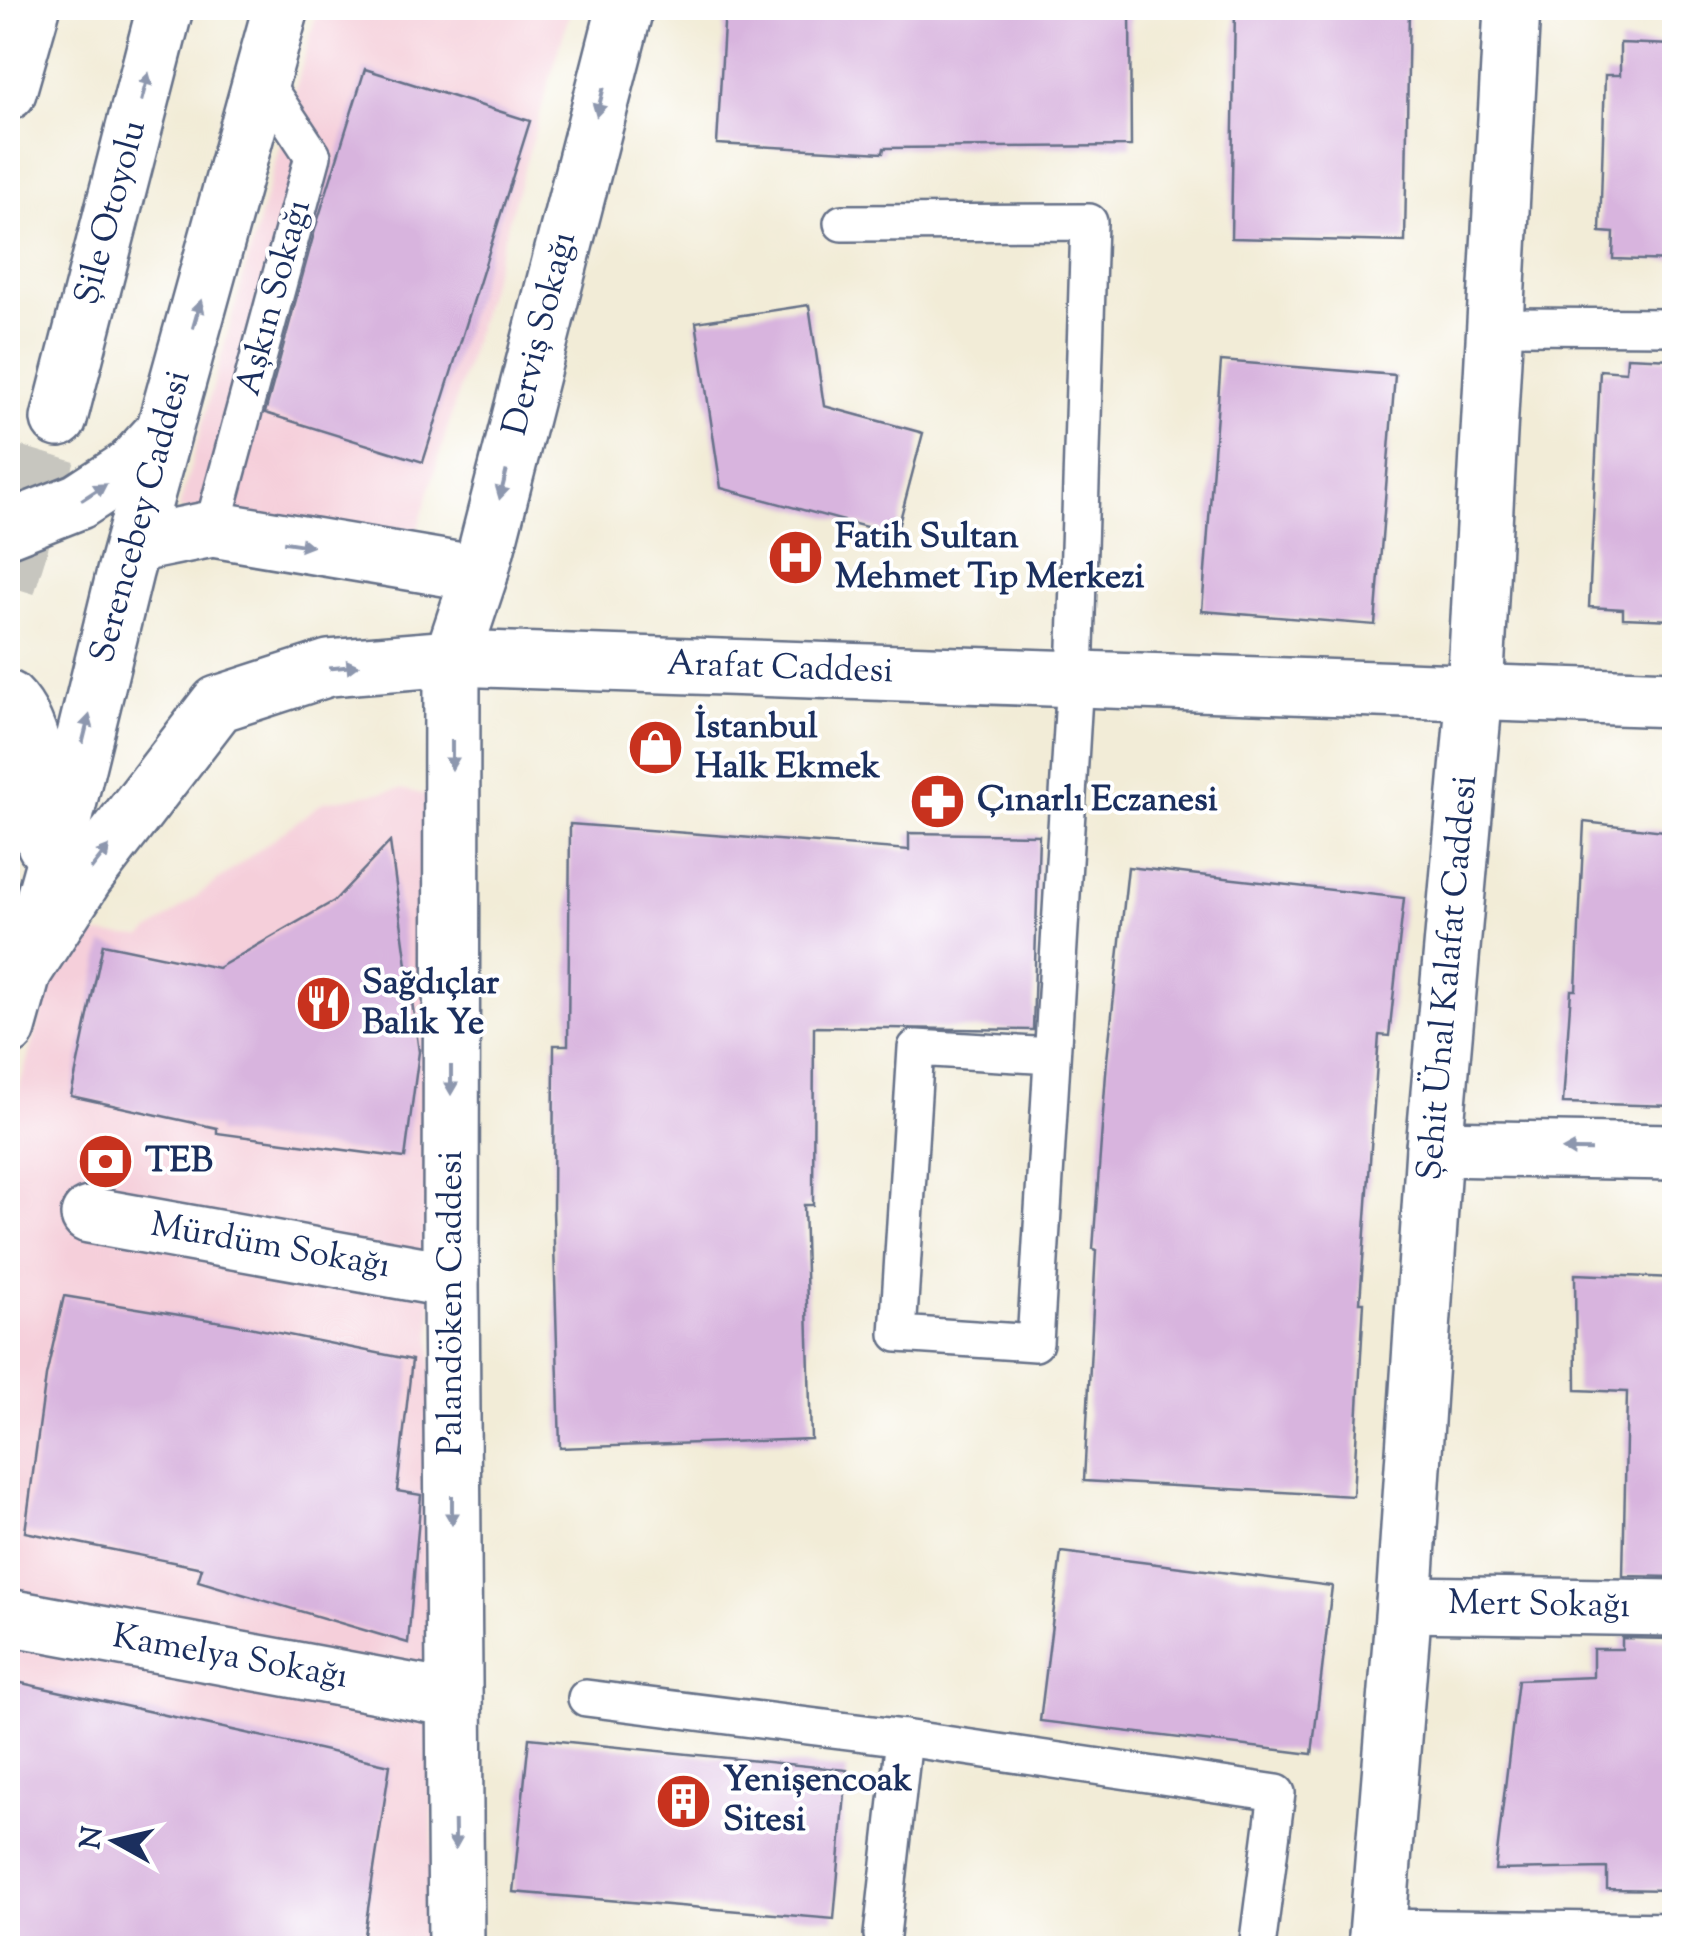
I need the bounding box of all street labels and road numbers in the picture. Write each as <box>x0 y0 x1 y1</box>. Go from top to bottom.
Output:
street label: Şile Otoyolu <box>63 115 161 311</box>
street label: Aşkın Sokağı <box>224 194 326 402</box>
street label: Derviş Sokağı <box>491 227 591 441</box>
street label: Serencebey Caddesi <box>78 365 206 669</box>
street label: Arafat Caddesi <box>666 640 894 698</box>
street label: Şehit Ünal Kalafat Caddesi <box>1406 773 1492 1183</box>
street label: Palandöken Caddesi <box>427 1150 478 1456</box>
street label: Mürdüm Sokağı <box>146 1201 394 1293</box>
street label: Mert Sokağı <box>1448 1579 1631 1633</box>
street label: Kamelya Sokağı <box>108 1612 352 1704</box>

